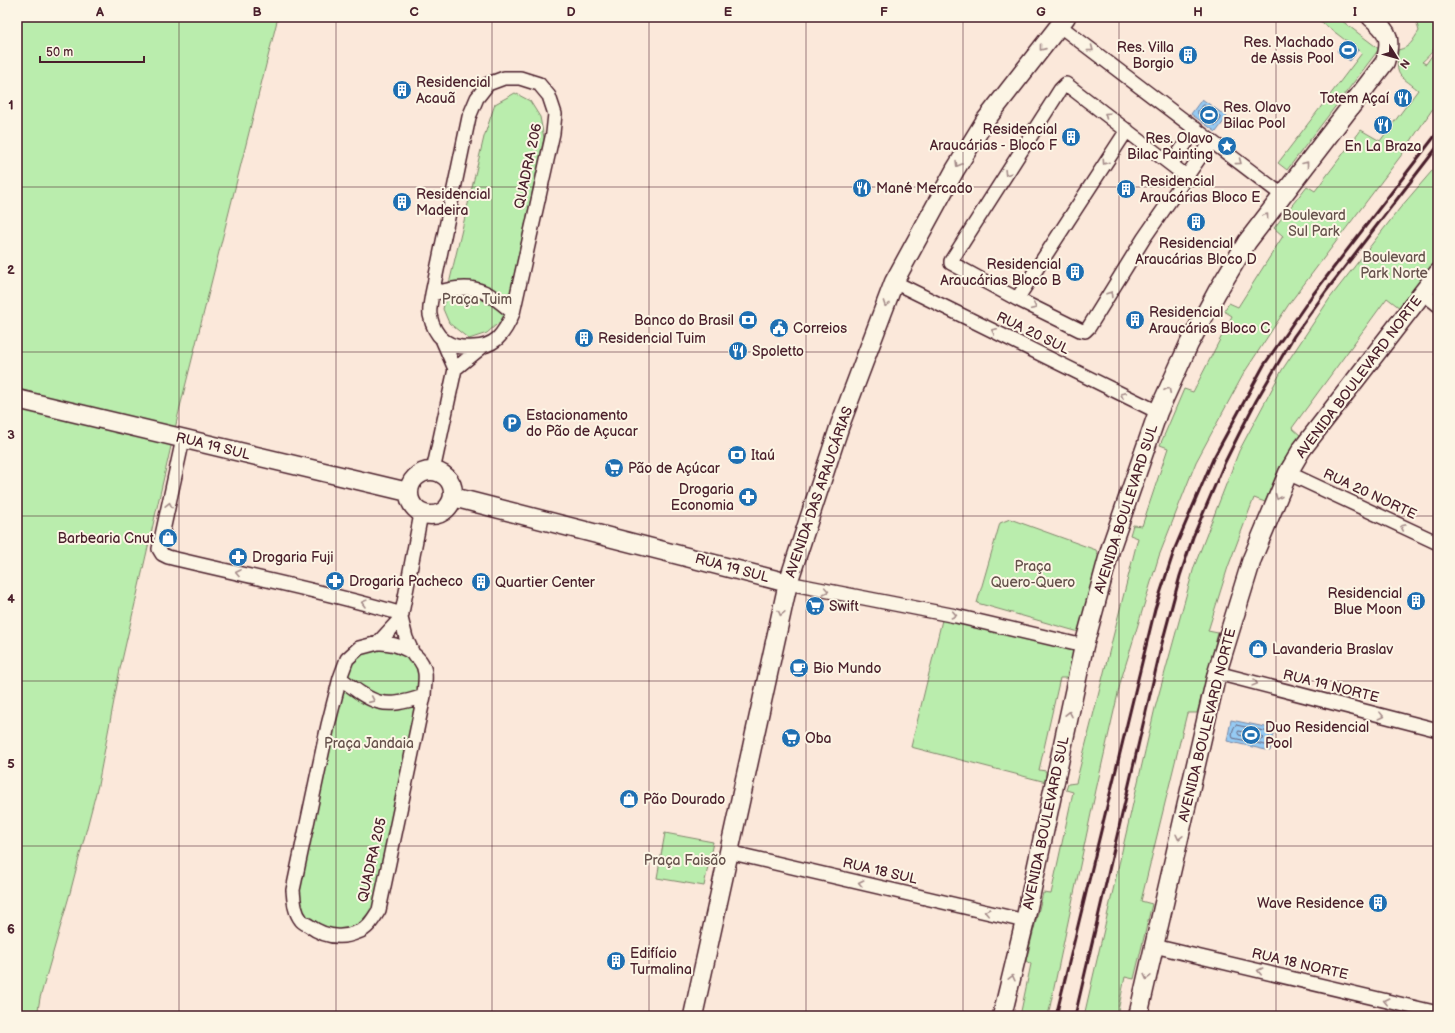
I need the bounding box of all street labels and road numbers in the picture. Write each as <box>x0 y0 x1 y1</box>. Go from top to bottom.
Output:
street label: QUADRA 206 <box>511 121 545 210</box>
street label: AVENIDA BOULEVARD NORTE <box>1292 292 1426 462</box>
street label: RUA 20 SUL <box>994 308 1072 358</box>
street label: AVENIDA DAS ARAUCÁRIAS <box>781 404 856 580</box>
street label: AVENIDA BOULEVARD SUL <box>1091 422 1161 596</box>
street label: RUA 19 SUL <box>174 429 252 463</box>
street label: RUA 20 NORTE <box>1321 465 1419 523</box>
street label: RUA 19 SUL <box>693 550 771 586</box>
street label: AVENIDA BOULEVARD NORTE <box>1175 626 1239 824</box>
street label: RUA 19 NORTE <box>1281 666 1381 706</box>
street label: AVENIDA BOULEVARD SUL <box>1019 735 1073 911</box>
street label: QUADRA 205 <box>354 816 390 904</box>
street label: RUA 18 SUL <box>841 854 919 888</box>
street label: RUA 18 NORTE <box>1250 945 1350 983</box>

